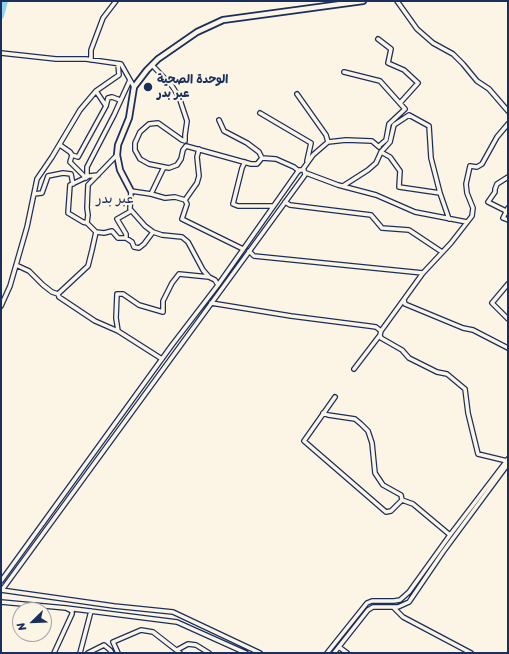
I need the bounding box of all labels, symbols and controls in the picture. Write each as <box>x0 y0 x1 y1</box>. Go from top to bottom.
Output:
place label: الوحدة الصحية عبر بدر <box>157 73 228 101</box>
marker: الوحدة الصحية عبر بدر <box>142 81 154 93</box>
district label: عبر بدر <box>96 191 134 207</box>
north arrow <box>12 602 52 642</box>
text: N <box>11 619 32 634</box>

